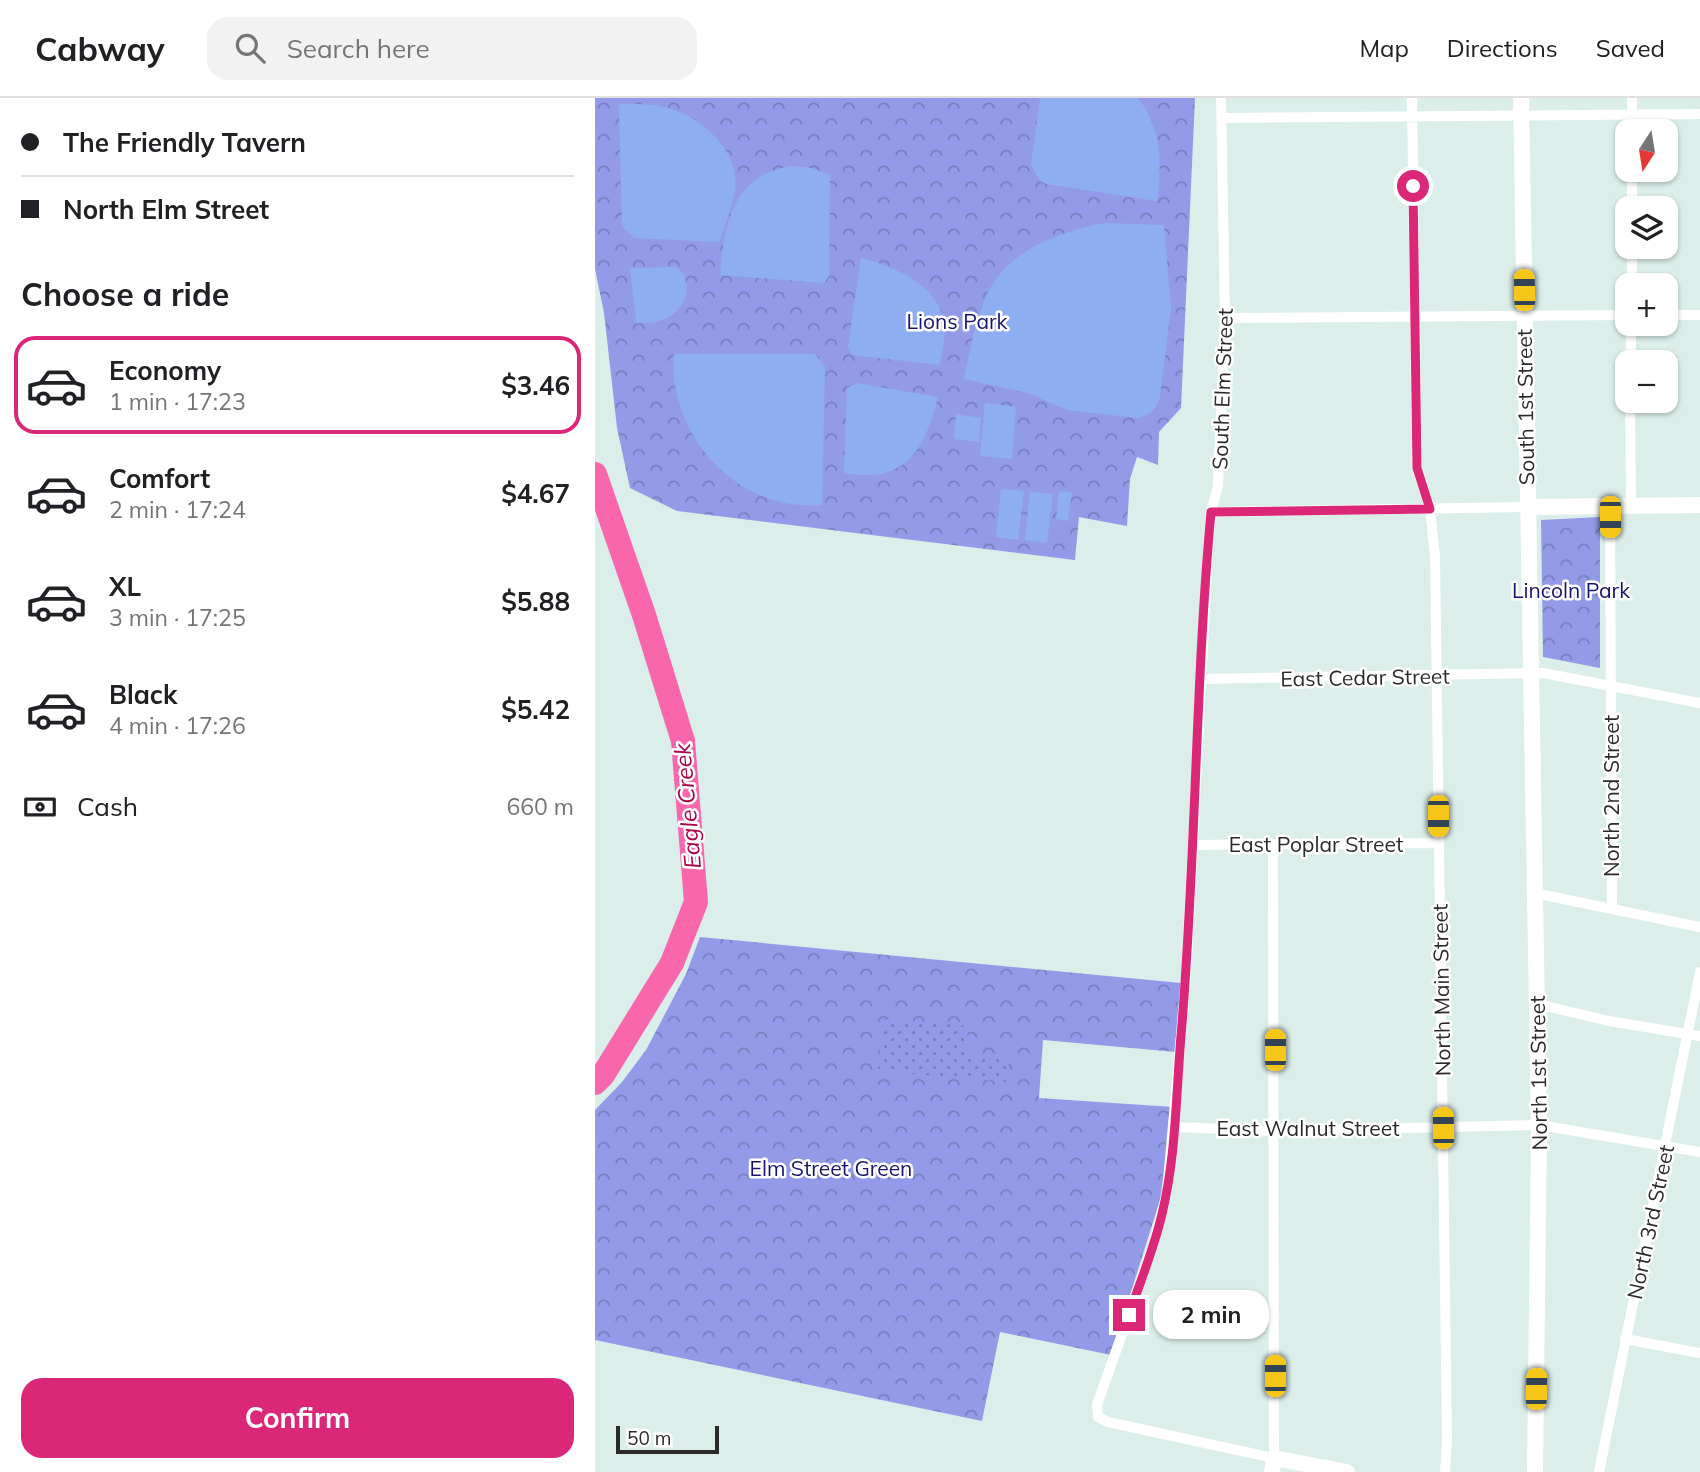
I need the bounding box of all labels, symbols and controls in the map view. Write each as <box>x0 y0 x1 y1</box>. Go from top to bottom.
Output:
search box <box>207 17 697 80</box>
text: Cabway <box>35 28 165 69</box>
icon: search <box>231 29 269 67</box>
text: Search here <box>287 32 430 65</box>
text: Map <box>1359 33 1409 63</box>
text: Directions <box>1447 33 1558 63</box>
text: Saved <box>1596 33 1665 63</box>
north arrow <box>1615 119 1678 182</box>
map controls <box>1615 119 1678 413</box>
text: The Friendly Tavern <box>63 126 306 159</box>
route start <box>1397 170 1429 202</box>
text: North Elm Street <box>63 193 269 226</box>
button: layers <box>1615 196 1678 259</box>
car <box>1514 269 1535 311</box>
button: + <box>1615 273 1678 336</box>
text: Choose a ride <box>21 274 229 314</box>
park label: Lions Park <box>907 308 1008 334</box>
street label: South Elm Street <box>1206 308 1238 470</box>
street label: South 1st Street <box>1511 329 1539 485</box>
button: − <box>1615 350 1678 413</box>
icon: car <box>25 354 88 417</box>
text: Economy <box>109 354 221 387</box>
text: $3.46 <box>501 369 570 402</box>
text: 1 min · 17:23 <box>109 387 246 416</box>
icon: car <box>25 462 88 525</box>
text: Comfort <box>109 462 210 495</box>
text: $4.67 <box>501 477 570 510</box>
text: 2 min · 17:24 <box>109 495 246 524</box>
car <box>1600 496 1621 538</box>
icon: car <box>25 570 88 633</box>
text: XL <box>109 570 141 603</box>
park label: Lincoln Park <box>1512 577 1630 603</box>
text: $5.88 <box>501 585 570 618</box>
text: 3 min · 17:25 <box>109 603 246 632</box>
street label: East Cedar Street <box>1280 663 1450 691</box>
icon: car <box>25 678 88 741</box>
text: Black <box>109 678 177 711</box>
text: $5.42 <box>501 693 570 726</box>
text: 4 min · 17:26 <box>109 711 246 740</box>
street label: North 2nd Street <box>1598 715 1624 877</box>
water label: Eagle Creek <box>667 741 707 870</box>
icon: cash <box>21 788 59 826</box>
text: Cash <box>77 790 138 823</box>
text: 660 m <box>506 792 574 821</box>
car <box>1428 795 1449 837</box>
street label: East Poplar Street <box>1229 831 1403 857</box>
street label: North Main Street <box>1426 904 1456 1076</box>
street label: North 1st Street <box>1524 995 1552 1151</box>
car <box>1265 1029 1286 1071</box>
car <box>1433 1107 1454 1149</box>
street label: East Walnut Street <box>1216 1115 1400 1141</box>
street label: North 3rd Street <box>1621 1142 1679 1302</box>
park label: Elm Street Green <box>750 1155 912 1181</box>
callout: 2 min <box>1153 1290 1269 1340</box>
route end <box>1113 1299 1145 1331</box>
text: 2 min <box>1181 1300 1241 1329</box>
car <box>1265 1355 1286 1397</box>
car <box>1526 1368 1547 1410</box>
button: Confirm <box>21 1378 574 1458</box>
scale bar <box>616 1423 719 1455</box>
text: 50 m <box>627 1426 671 1450</box>

